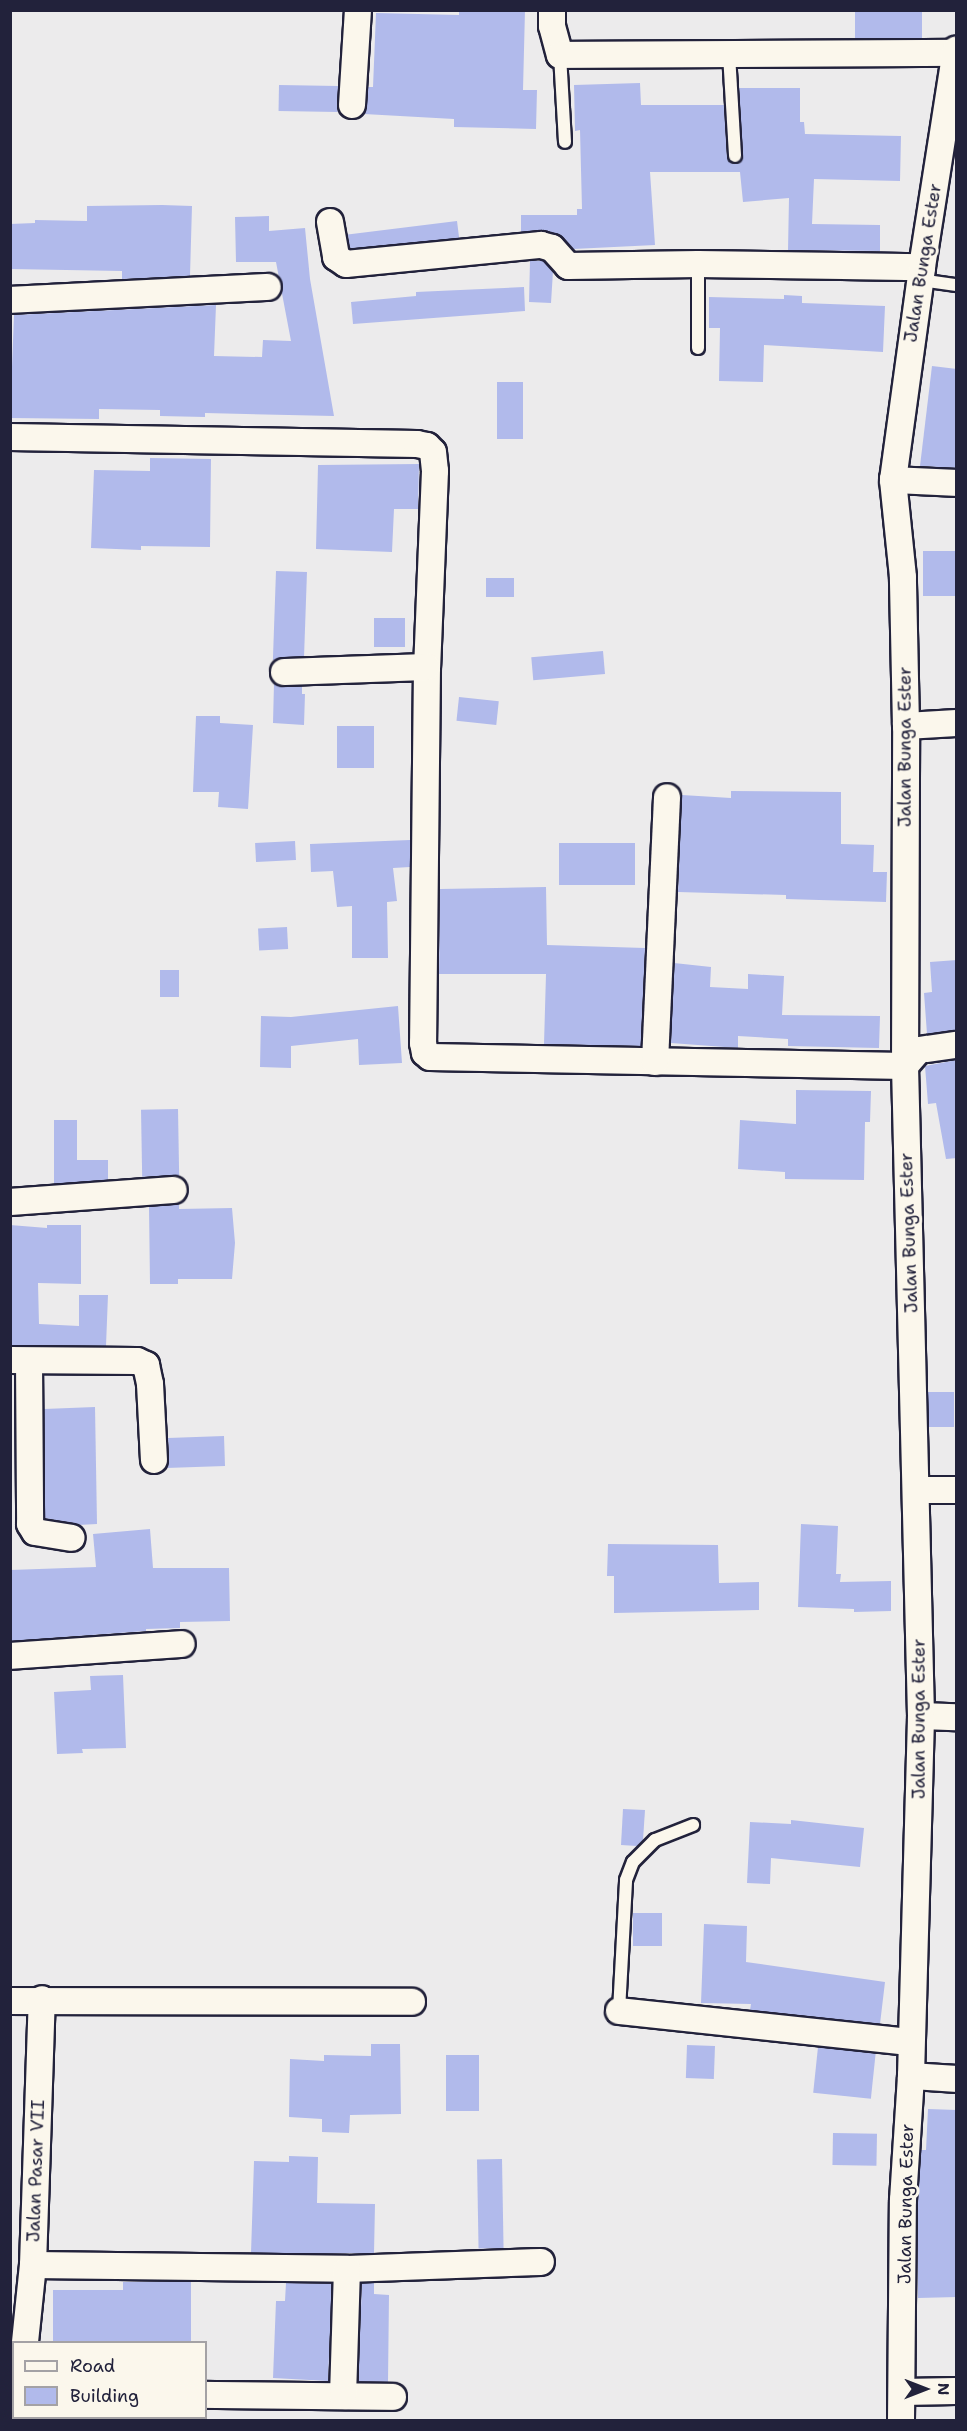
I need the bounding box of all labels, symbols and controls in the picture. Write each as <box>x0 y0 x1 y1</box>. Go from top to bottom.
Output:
street label: Jalan Bunga Ester <box>900 182 946 344</box>
street label: Jalan Bunga Ester <box>894 667 916 827</box>
street label: Jalan Bunga Ester <box>895 1152 923 1314</box>
street label: Jalan Bunga Ester <box>908 1639 930 1799</box>
street label: Jalan Pasar VII <box>23 2099 49 2243</box>
street label: Jalan Bunga Ester <box>894 2123 918 2285</box>
legend <box>12 2341 207 2419</box>
text: Road <box>70 2354 115 2378</box>
north arrow <box>895 2359 955 2419</box>
text: N <box>933 2383 954 2395</box>
text: Building <box>70 2384 139 2408</box>

